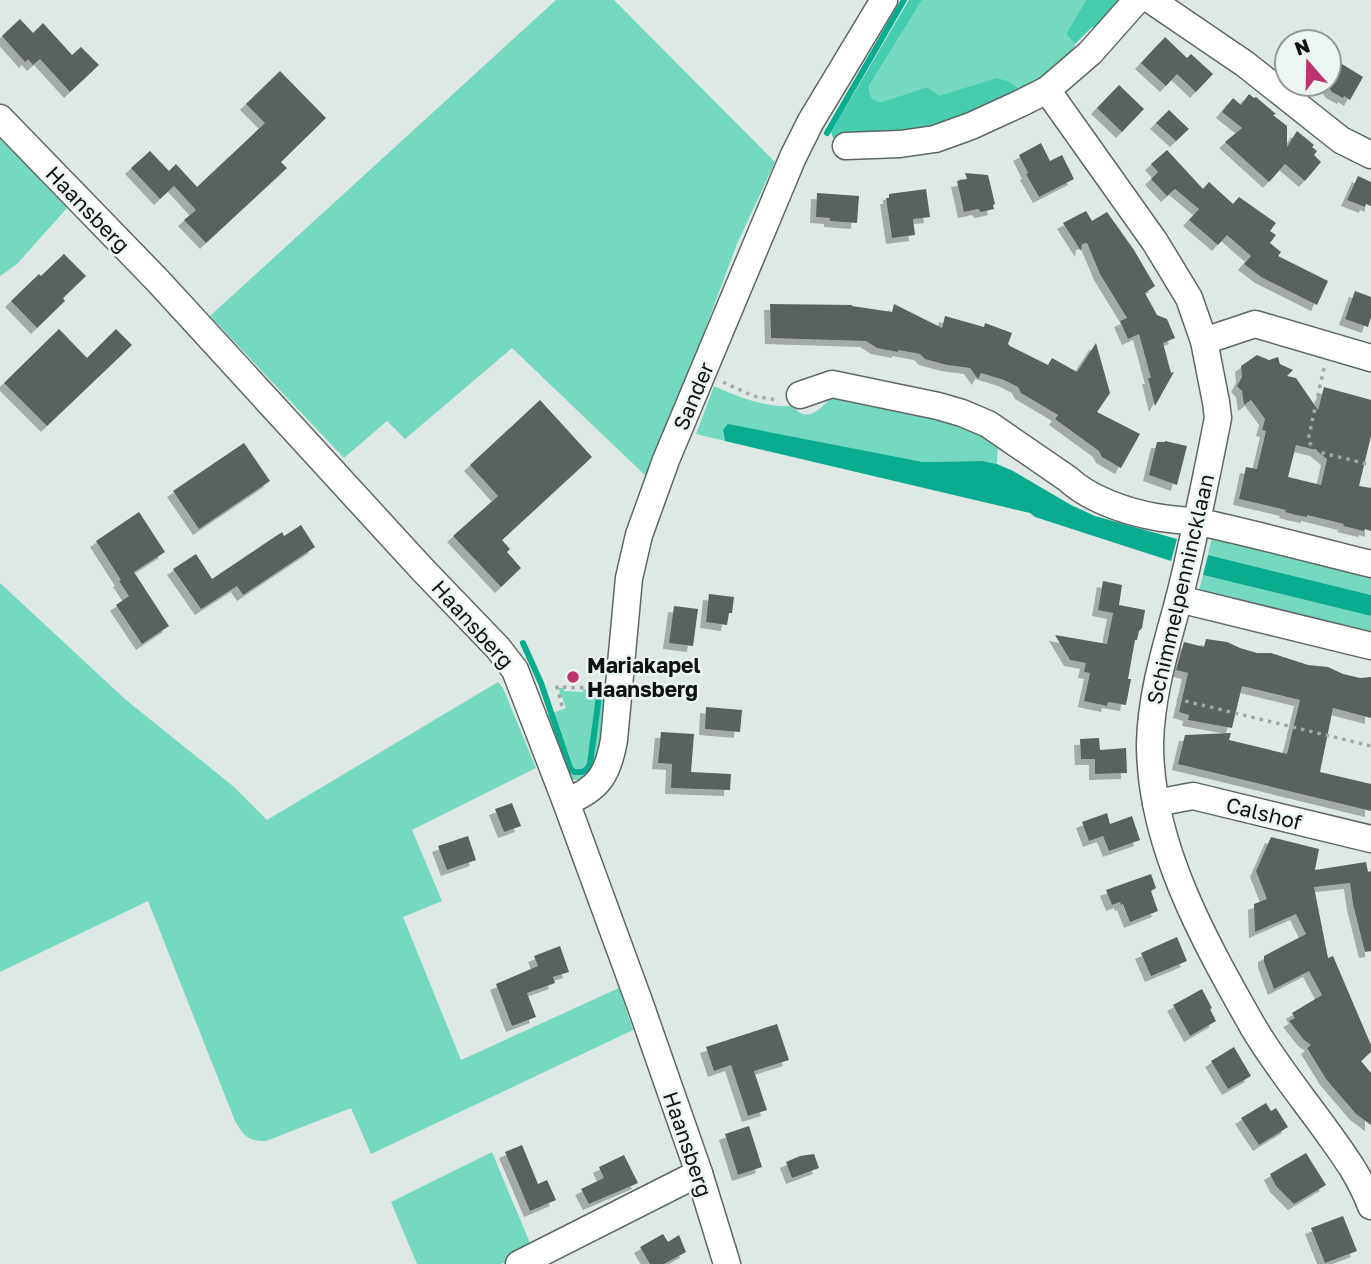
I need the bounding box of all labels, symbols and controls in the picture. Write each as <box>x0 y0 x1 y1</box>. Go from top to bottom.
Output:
north arrow <box>1273 28 1343 98</box>
text: N <box>1291 33 1313 60</box>
street label: Haansberg <box>41 161 135 257</box>
street label: Sander <box>667 358 719 434</box>
street label: Schimmelpennincklaan <box>1141 471 1219 707</box>
street label: Haansberg <box>427 575 519 673</box>
place label: Mariakapel Haansberg <box>587 652 700 702</box>
marker: Mariakapel Haansberg <box>565 669 581 685</box>
street label: Calshof <box>1224 791 1305 835</box>
street label: Haansberg <box>658 1088 718 1200</box>

